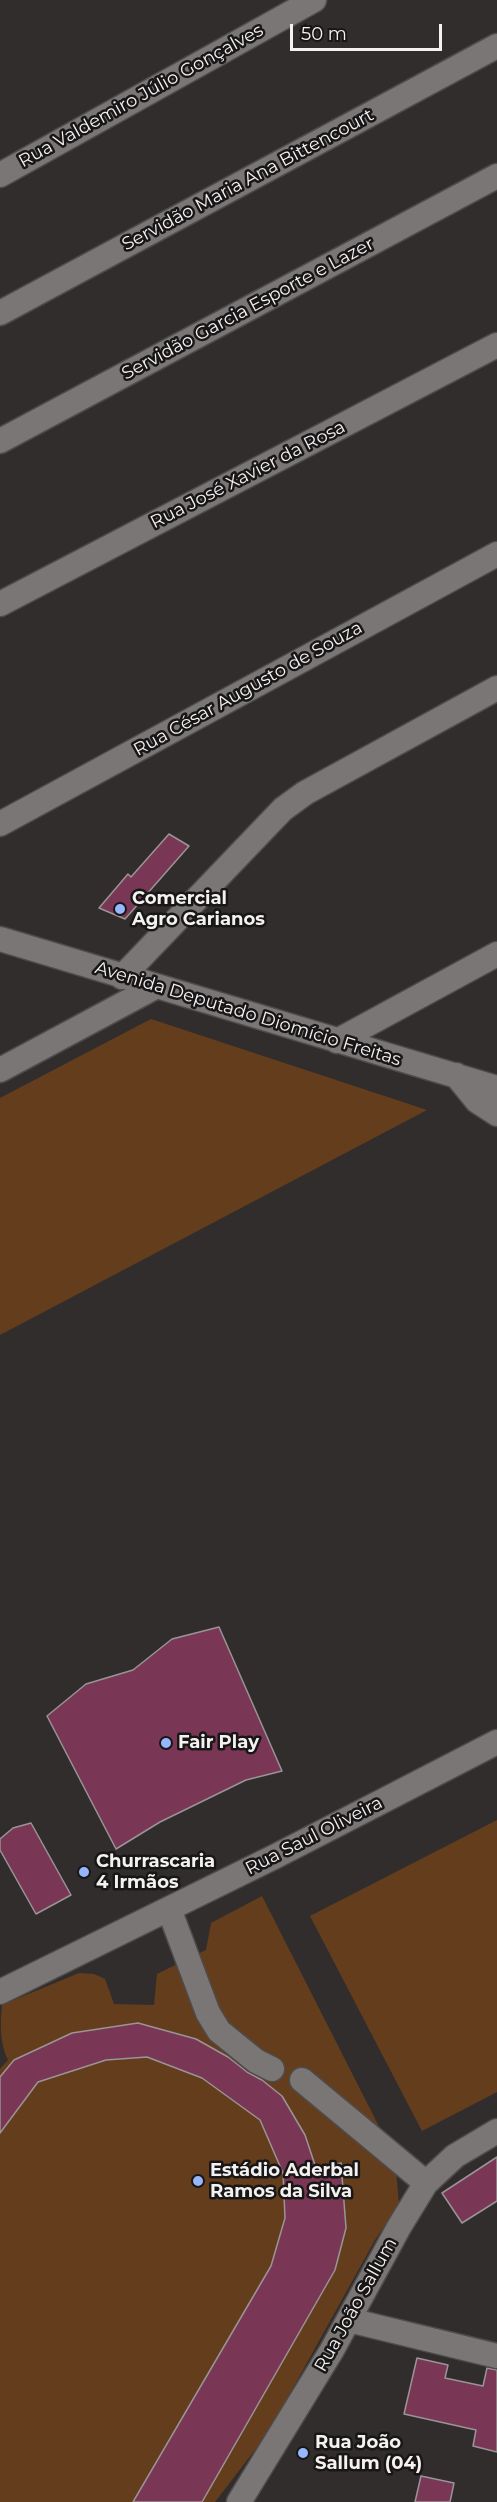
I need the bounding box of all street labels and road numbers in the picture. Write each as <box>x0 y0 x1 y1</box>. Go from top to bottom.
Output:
street label: Rua Valdemiro Júlio Gonçalves <box>15 20 267 172</box>
street label: Servidão Maria Ana Bittencourt <box>119 104 377 256</box>
street label: Servidão Garcia Esporte e Lazer <box>118 233 378 385</box>
street label: Rua José Xavier da Rosa <box>147 416 349 534</box>
street label: Rua César Augusto de Souza <box>130 617 366 761</box>
street label: Avenida Deputado Diomício Freitas <box>92 957 404 1071</box>
street label: Rua Saul Oliveira <box>242 1792 386 1880</box>
street label: Rua João Sallum <box>310 2234 402 2376</box>

